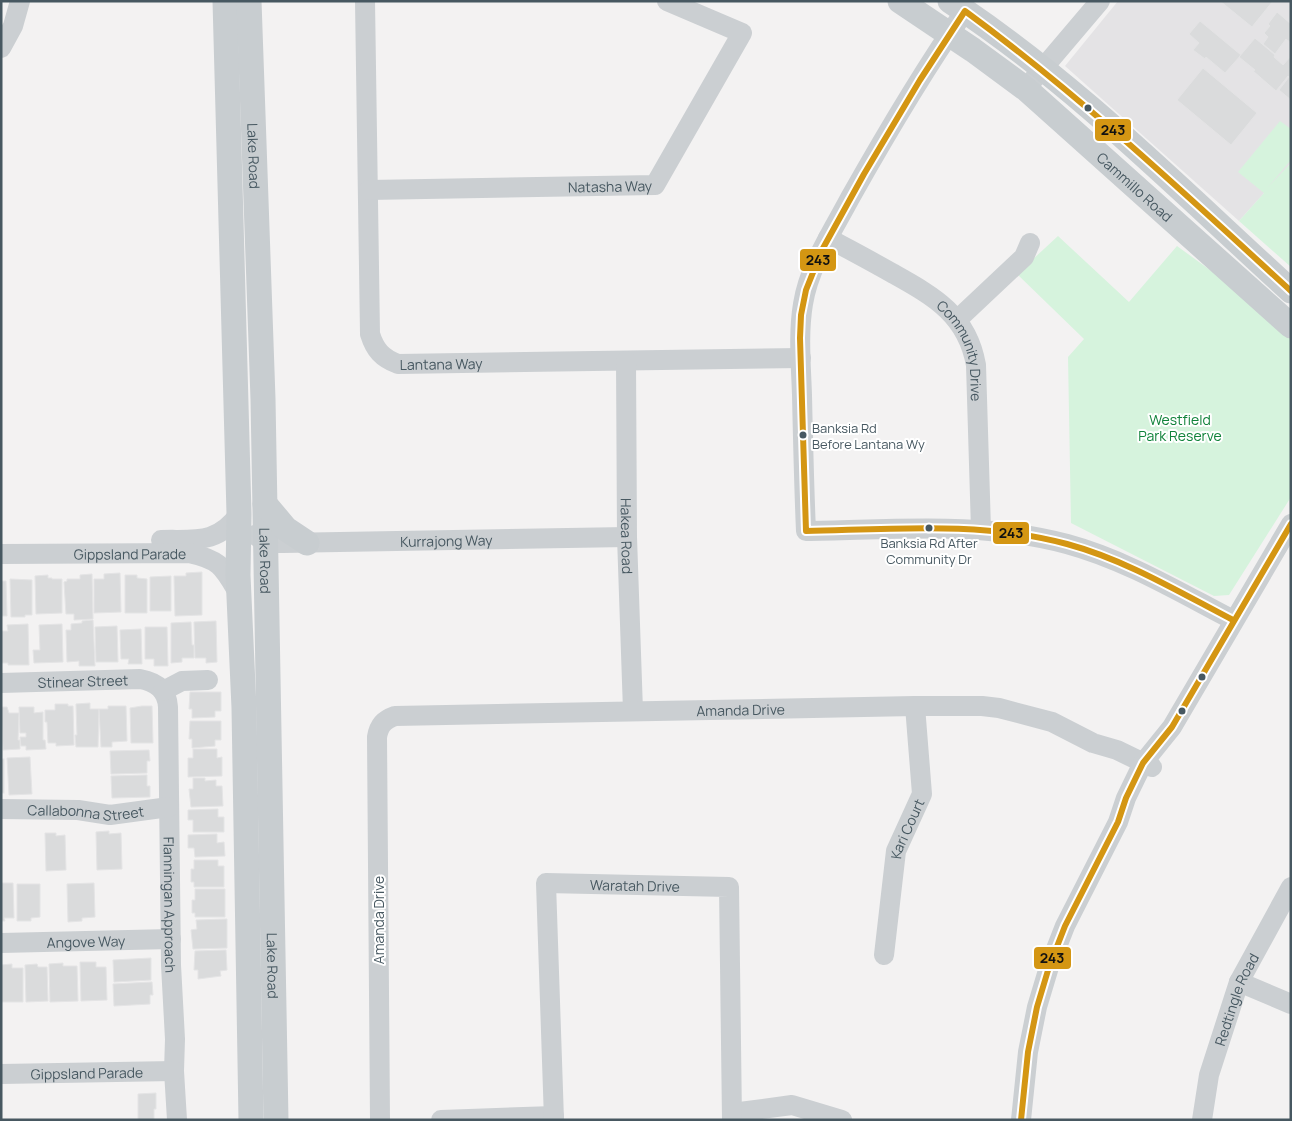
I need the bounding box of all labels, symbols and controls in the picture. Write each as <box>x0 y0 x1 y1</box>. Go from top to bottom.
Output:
unlabelled marker <box>1083 103 1093 113</box>
line badge: 243 <box>1094 118 1132 142</box>
text: 243 <box>1101 120 1125 139</box>
street label: Lake Road <box>244 123 265 189</box>
street label: Cammillo Road <box>1093 148 1177 225</box>
street label: Natasha Way <box>568 176 653 196</box>
line badge: 243 <box>799 248 837 272</box>
text: 243 <box>806 250 830 269</box>
street label: Community Drive <box>933 295 987 402</box>
street label: Lantana Way <box>400 353 483 373</box>
park label: Westfield Park Reserve <box>1138 410 1222 445</box>
place label: Banksia Rd Before Lantana Wy <box>812 419 925 453</box>
marker: Banksia Rd Before Lantana Wy <box>798 430 808 440</box>
street label: Hakea Road <box>617 498 638 574</box>
line badge: 243 <box>992 521 1030 545</box>
marker: Banksia Rd After Community Dr <box>924 523 934 533</box>
text: 243 <box>999 523 1023 542</box>
street label: Lake Road <box>256 528 276 594</box>
street label: Kurrajong Way <box>400 530 493 550</box>
place label: Banksia Rd After Community Dr <box>880 534 978 568</box>
street label: Gippsland Parade <box>74 544 186 563</box>
street label: Stinear Street <box>37 670 129 691</box>
unlabelled marker <box>1197 672 1207 682</box>
street label: Amanda Drive <box>696 699 785 720</box>
unlabelled marker <box>1177 706 1187 716</box>
street label: Kari Court <box>886 795 928 860</box>
street label: Callabonna Street <box>27 800 146 825</box>
street label: Flanningan Approach <box>160 837 181 973</box>
street label: Waratah Drive <box>590 874 680 895</box>
street label: Amanda Drive <box>369 876 388 964</box>
street label: Angove Way <box>46 931 126 951</box>
street label: Lake Road <box>263 933 283 999</box>
line badge: 243 <box>1033 946 1072 970</box>
text: 243 <box>1040 948 1064 967</box>
street label: Redtingle Road <box>1210 949 1263 1048</box>
street label: Gippsland Parade <box>31 1062 143 1083</box>

